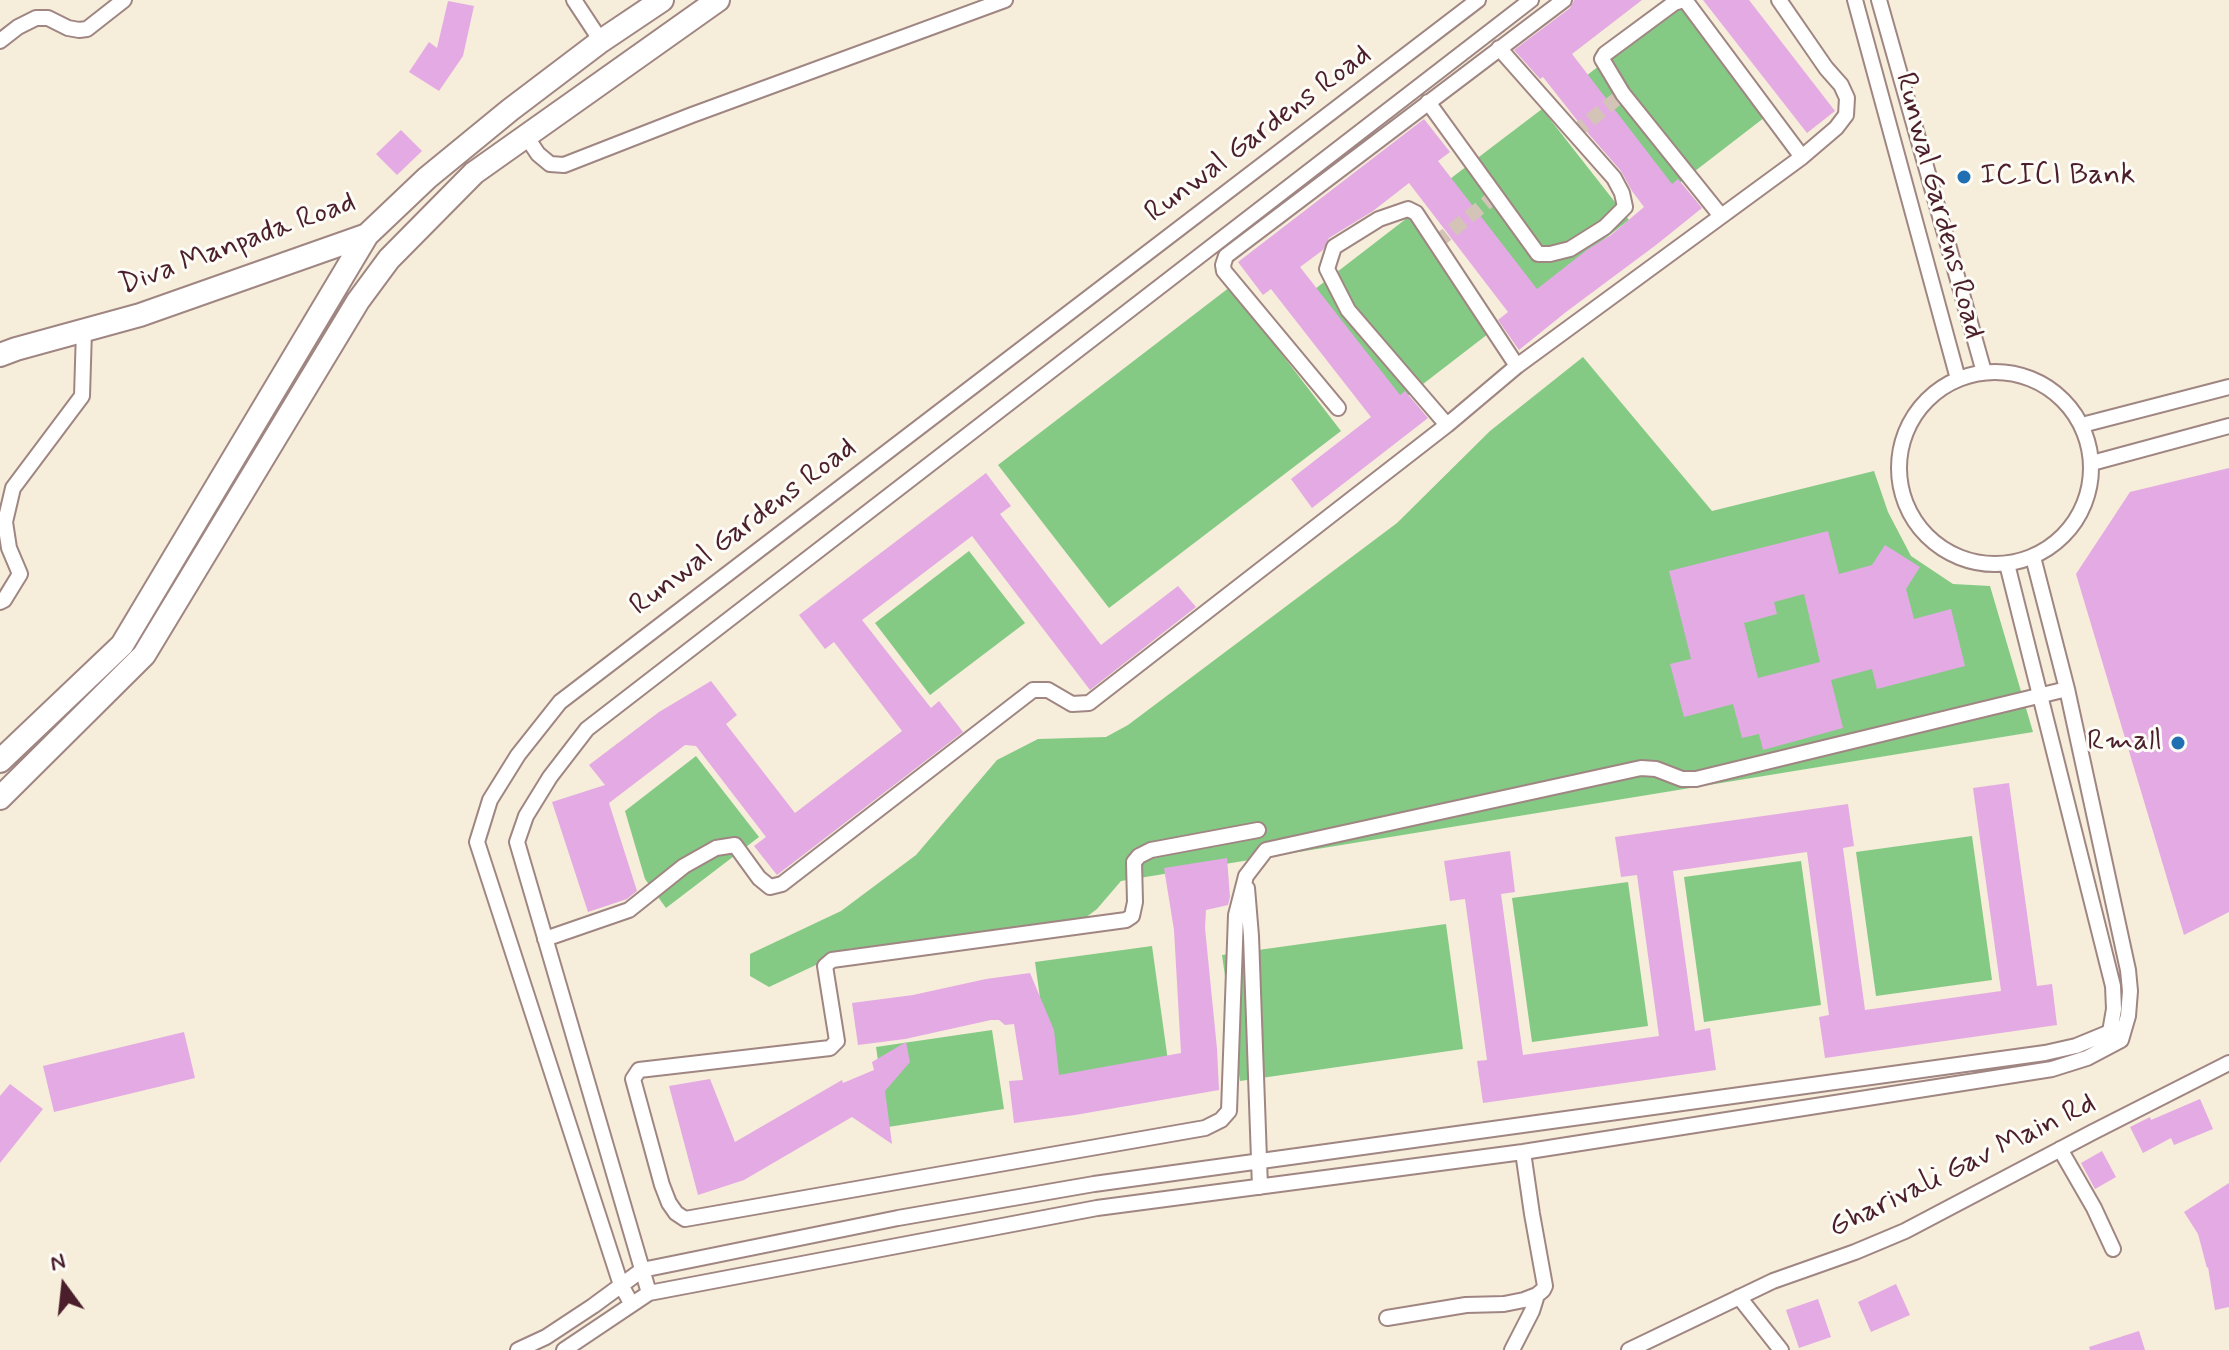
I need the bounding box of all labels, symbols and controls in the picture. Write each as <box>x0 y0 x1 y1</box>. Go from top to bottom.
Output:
street label: Runwal Gardens Road <box>1139 38 1379 232</box>
street label: Runwal Gardens Road <box>1885 69 1991 343</box>
place label: ICICI Bank <box>1980 159 2135 195</box>
marker: ICICI Bank <box>1955 168 1973 186</box>
street label: Diva Manpada Road <box>115 186 361 304</box>
street label: Runwal Gardens Road <box>624 431 864 625</box>
place label: Rmall <box>2087 725 2162 761</box>
marker: Rmall <box>2169 734 2187 752</box>
street label: Gharivali Gav Main Rd <box>1824 1087 2102 1247</box>
north arrow <box>24 1246 104 1326</box>
text: N <box>47 1247 68 1278</box>

